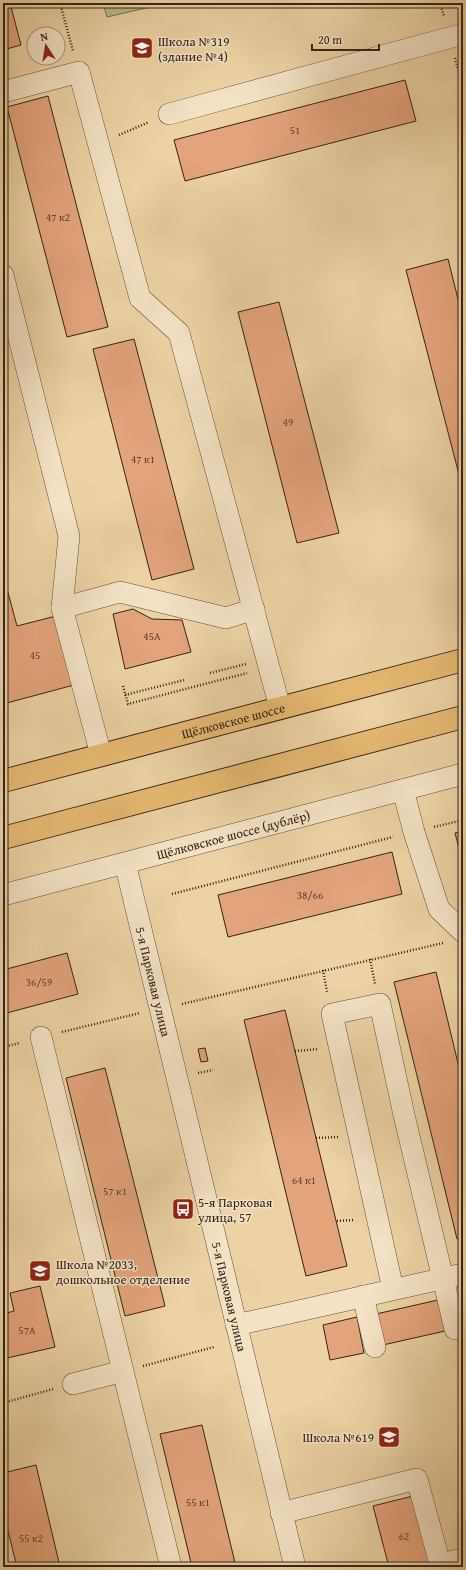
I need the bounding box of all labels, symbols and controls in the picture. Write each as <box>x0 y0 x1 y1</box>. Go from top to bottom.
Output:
north arrow <box>26 26 66 66</box>
scale bar <box>312 26 379 52</box>
text: N <box>39 27 50 45</box>
text: 20 m <box>318 31 342 48</box>
place label: Школа №319 (здание №4) <box>158 32 230 66</box>
school or university icon: Школа №319 (здание №4) <box>129 35 155 61</box>
house number: 51 <box>290 122 300 138</box>
house number: 47 к2 <box>46 209 70 225</box>
house number: 49 <box>283 414 293 430</box>
house number: 47 к1 <box>131 451 155 467</box>
house number: 45А <box>143 628 161 644</box>
house number: 45 <box>30 647 40 663</box>
street label: Щёлковское шоссе <box>179 698 287 743</box>
street label: Щёлковское шоссе (дублёр) <box>154 805 312 864</box>
house number: 38/66 <box>297 887 323 903</box>
street label: 5-я Парковая улица <box>131 925 176 1039</box>
house number: 36/59 <box>26 974 52 990</box>
house number: 64 к1 <box>292 1172 316 1188</box>
house number: 57 к1 <box>103 1183 127 1199</box>
place label: 5-я Парковая улица, 57 <box>197 1193 273 1227</box>
bus stop icon: 5-я Парковая улица, 57 <box>170 1196 196 1222</box>
street label: 5-я Парковая улица <box>207 1240 252 1354</box>
place label: Школа №2033, дошкольное отделение <box>56 1255 190 1289</box>
school or university icon: Школа №2033, дошкольное отделение <box>27 1258 53 1284</box>
house number: 57А <box>18 1322 36 1338</box>
school or university icon: Школа №619 <box>376 1424 402 1450</box>
place label: Школа №619 <box>302 1428 374 1447</box>
house number: 55 к1 <box>186 1494 210 1510</box>
house number: 62 <box>399 1528 409 1544</box>
house number: 55 к2 <box>19 1530 43 1546</box>

